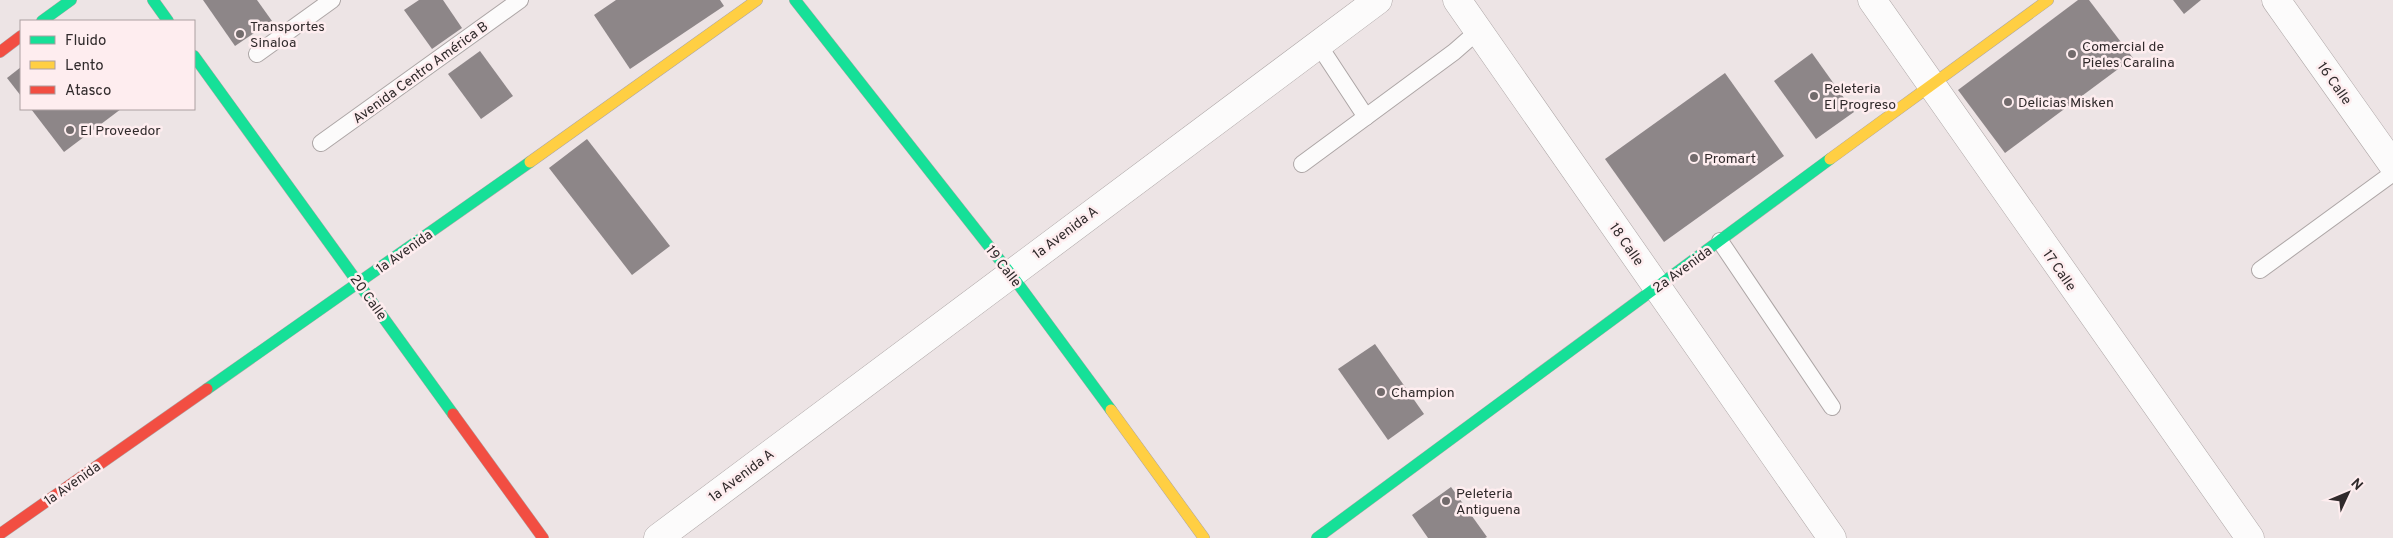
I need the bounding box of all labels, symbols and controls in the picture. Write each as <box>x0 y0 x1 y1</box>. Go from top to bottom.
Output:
street label: Avenida Centro América B <box>350 18 492 128</box>
place label: Transportes Sinaloa <box>250 19 325 52</box>
legend <box>20 20 195 110</box>
marker: Transportes Sinaloa <box>234 28 246 40</box>
text: Fluido <box>65 32 106 51</box>
place label: Comercial de Pieles Caralina <box>2082 39 2175 72</box>
marker: Comercial de Pieles Caralina <box>2066 48 2078 60</box>
text: Lento <box>65 57 104 76</box>
street label: 16 Calle <box>2313 59 2355 108</box>
place label: Peleteria El Progreso <box>1824 81 1896 114</box>
text: Atasco <box>65 82 111 101</box>
marker: Peleteria El Progreso <box>1808 90 1820 102</box>
place label: Delicias Misken <box>2018 95 2114 112</box>
marker: Delicias Misken <box>2002 96 2014 108</box>
place label: El Proveedor <box>80 123 161 140</box>
marker: El Proveedor <box>64 124 76 136</box>
place label: Promart <box>1704 151 1756 168</box>
marker: Promart <box>1688 152 1700 164</box>
street label: 1a Avenida A <box>1030 203 1102 263</box>
street label: 18 Calle <box>1605 220 1647 270</box>
street label: 1a Avenida <box>373 227 436 278</box>
street label: 19 Calle <box>981 243 1024 291</box>
street label: 2a Avenida <box>1650 243 1716 297</box>
street label: 17 Calle <box>2038 247 2079 295</box>
street label: 20 Calle <box>346 272 390 324</box>
place label: Champion <box>1391 385 1455 402</box>
marker: Champion <box>1375 386 1387 398</box>
street label: 1a Avenida A <box>706 446 778 506</box>
street label: 1a Avenida <box>41 459 104 510</box>
north arrow <box>2323 468 2373 518</box>
text: N <box>2347 475 2366 495</box>
place label: Peleteria Antiguena <box>1456 486 1520 519</box>
marker: Peleteria Antiguena <box>1440 495 1452 507</box>

